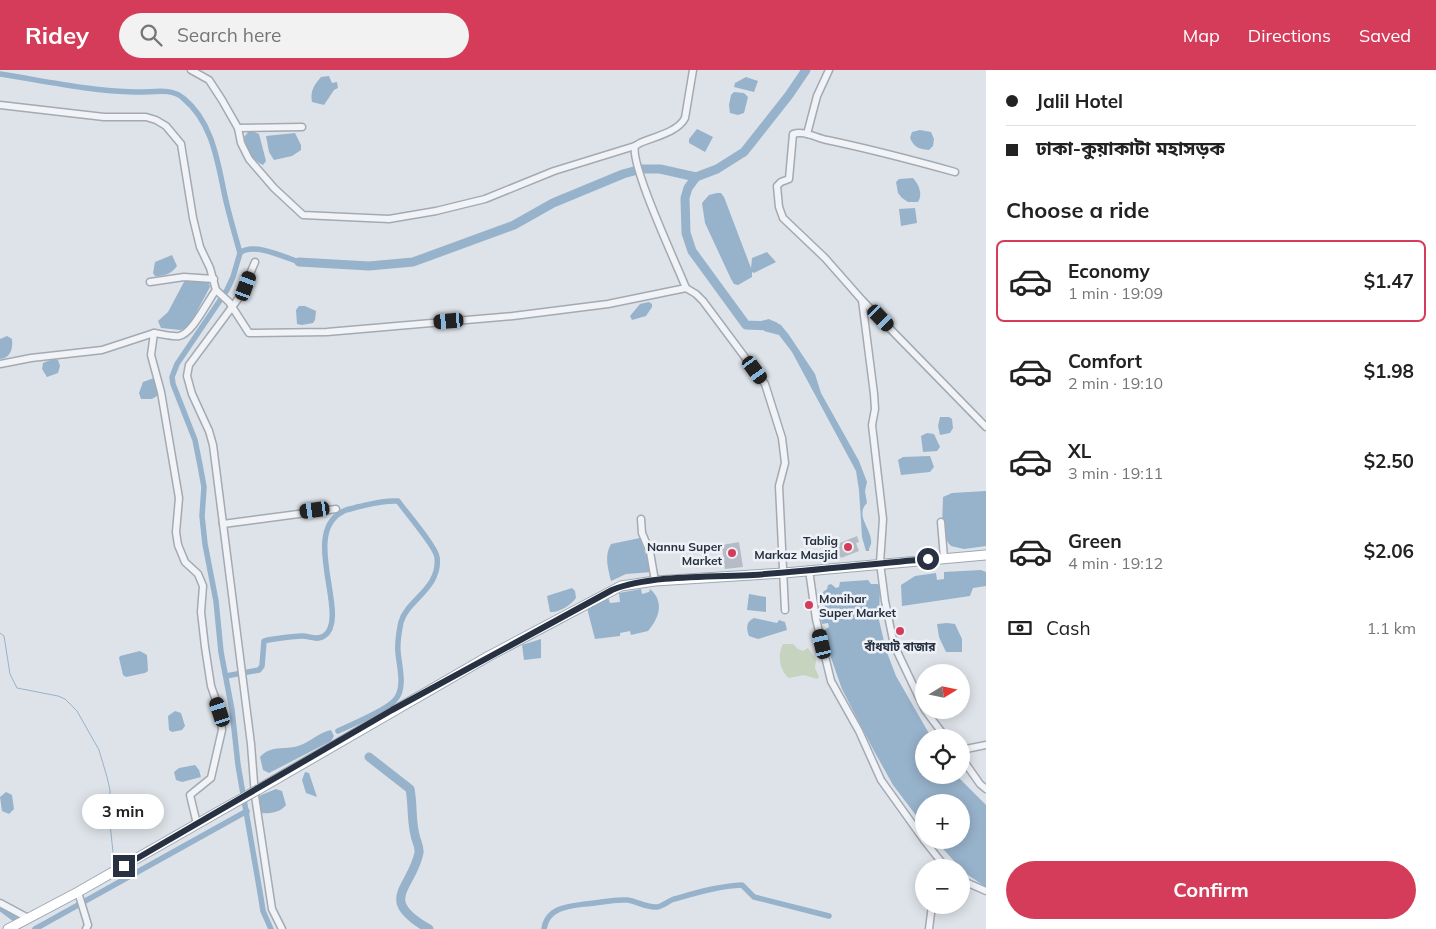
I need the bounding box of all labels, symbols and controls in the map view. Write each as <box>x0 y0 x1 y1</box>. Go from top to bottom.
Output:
search box <box>119 13 469 58</box>
text: Ridey <box>25 20 89 50</box>
icon: search <box>137 21 165 49</box>
text: Search here <box>177 23 281 47</box>
text: Map <box>1183 24 1220 47</box>
text: Directions <box>1248 24 1331 47</box>
text: Saved <box>1359 24 1411 47</box>
text: Jalil Hotel <box>1036 89 1123 113</box>
text: ঢাকা-কুয়াকাটা মহাসড়ক <box>1036 136 1225 160</box>
text: Choose a ride <box>1006 196 1149 224</box>
icon: car <box>1008 259 1053 304</box>
text: Economy <box>1068 259 1150 283</box>
car <box>233 269 258 303</box>
text: $1.47 <box>1364 269 1414 293</box>
text: 1 min · 19:09 <box>1068 283 1163 303</box>
car <box>865 302 896 334</box>
car <box>433 312 464 330</box>
icon: car <box>1008 349 1053 394</box>
text: Comfort <box>1068 349 1142 373</box>
car <box>740 353 769 387</box>
text: $1.98 <box>1364 359 1414 383</box>
text: 2 min · 19:10 <box>1068 373 1163 393</box>
icon: car <box>1008 439 1053 484</box>
text: XL <box>1068 439 1091 463</box>
text: $2.50 <box>1364 449 1414 473</box>
text: 3 min · 19:11 <box>1068 463 1163 483</box>
car <box>299 500 330 520</box>
icon: car <box>1008 529 1053 574</box>
text: Green <box>1068 529 1122 553</box>
place label: Tablig Markaz Masjid <box>754 533 838 562</box>
place label: Nannu Super Market <box>647 539 722 568</box>
text: $2.06 <box>1364 539 1414 563</box>
marker: Tablig Markaz Masjid <box>842 541 854 553</box>
marker: Nannu Super Market <box>726 547 738 559</box>
route start <box>917 548 939 570</box>
text: 4 min · 19:12 <box>1068 553 1163 573</box>
place label: Monihar Super Market <box>819 591 897 620</box>
marker: Monihar Super Market <box>803 599 815 611</box>
icon: cash <box>1006 614 1034 642</box>
text: Cash <box>1046 616 1091 640</box>
text: 1.1 km <box>1367 618 1416 638</box>
marker: বাঁধঘাট বাজার <box>894 625 906 637</box>
car <box>811 628 832 660</box>
place label: বাঁধঘাট বাজার <box>864 639 936 654</box>
north arrow <box>915 664 970 719</box>
map controls <box>915 664 970 914</box>
car <box>208 695 231 729</box>
button: locate <box>915 729 970 784</box>
callout: 3 min <box>83 794 165 828</box>
button: + <box>915 794 970 849</box>
text: 3 min <box>102 801 144 821</box>
route end <box>113 855 135 877</box>
button: − <box>915 859 970 914</box>
button: Confirm <box>1006 861 1416 919</box>

